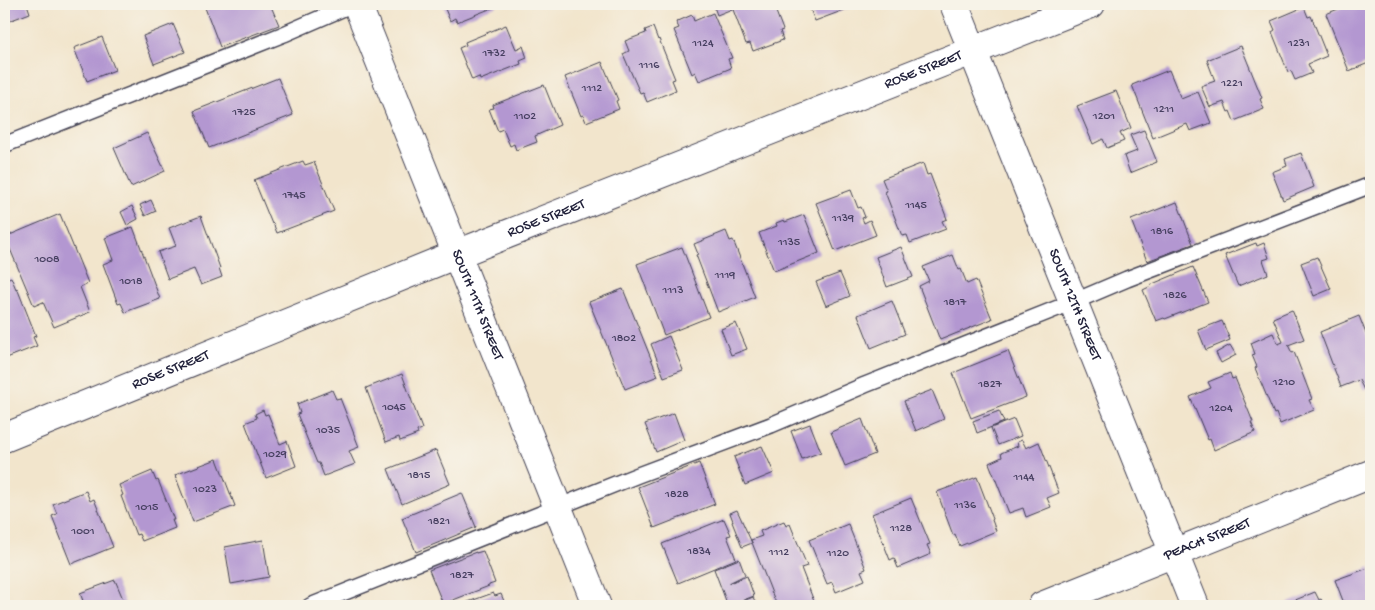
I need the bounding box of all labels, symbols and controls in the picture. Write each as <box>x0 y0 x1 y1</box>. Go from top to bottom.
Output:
house number: 1124 <box>691 37 714 51</box>
house number: 1231 <box>1287 37 1310 51</box>
street label: ROSE STREET <box>882 46 966 94</box>
house number: 1732 <box>481 47 506 61</box>
house number: 1116 <box>638 59 660 73</box>
house number: 1221 <box>1220 77 1243 91</box>
house number: 1112 <box>581 82 602 96</box>
house number: 1211 <box>1153 103 1174 117</box>
house number: 1725 <box>231 106 256 120</box>
house number: 1102 <box>513 110 536 124</box>
house number: 1201 <box>1092 110 1115 124</box>
house number: 1745 <box>281 189 306 203</box>
street label: ROSE STREET <box>505 195 589 242</box>
house number: 1145 <box>904 199 927 213</box>
house number: 1139 <box>831 212 854 226</box>
house number: 1816 <box>1150 225 1174 239</box>
house number: 1135 <box>777 236 800 250</box>
street label: SOUTH 12TH STREET <box>1044 246 1105 365</box>
street label: SOUTH 11TH STREET <box>447 247 508 364</box>
house number: 1008 <box>33 253 60 267</box>
house number: 1119 <box>714 269 735 283</box>
house number: 1018 <box>118 275 143 289</box>
house number: 1113 <box>662 284 683 298</box>
house number: 1826 <box>1162 289 1188 303</box>
house number: 1817 <box>943 296 967 310</box>
house number: 1802 <box>611 332 636 346</box>
street label: ROSE STREET <box>129 346 213 394</box>
house number: 1210 <box>1272 376 1295 390</box>
house number: 1827 <box>977 378 1003 392</box>
house number: 1045 <box>381 401 406 415</box>
house number: 1204 <box>1208 402 1233 416</box>
house number: 1035 <box>315 424 340 438</box>
house number: 1029 <box>262 448 287 462</box>
house number: 1815 <box>407 469 430 483</box>
house number: 1144 <box>1012 471 1035 485</box>
house number: 1023 <box>192 483 217 497</box>
house number: 1828 <box>664 488 689 502</box>
house number: 1136 <box>953 499 977 513</box>
house number: 1015 <box>135 501 158 515</box>
street label: PEACH STREET <box>1160 514 1254 566</box>
house number: 1821 <box>427 515 450 529</box>
house number: 1128 <box>889 522 912 536</box>
house number: 1001 <box>70 525 95 539</box>
house number: 1834 <box>686 545 711 559</box>
house number: 1112 <box>768 546 789 560</box>
house number: 1120 <box>826 547 849 561</box>
house number: 1827 <box>449 569 475 583</box>

